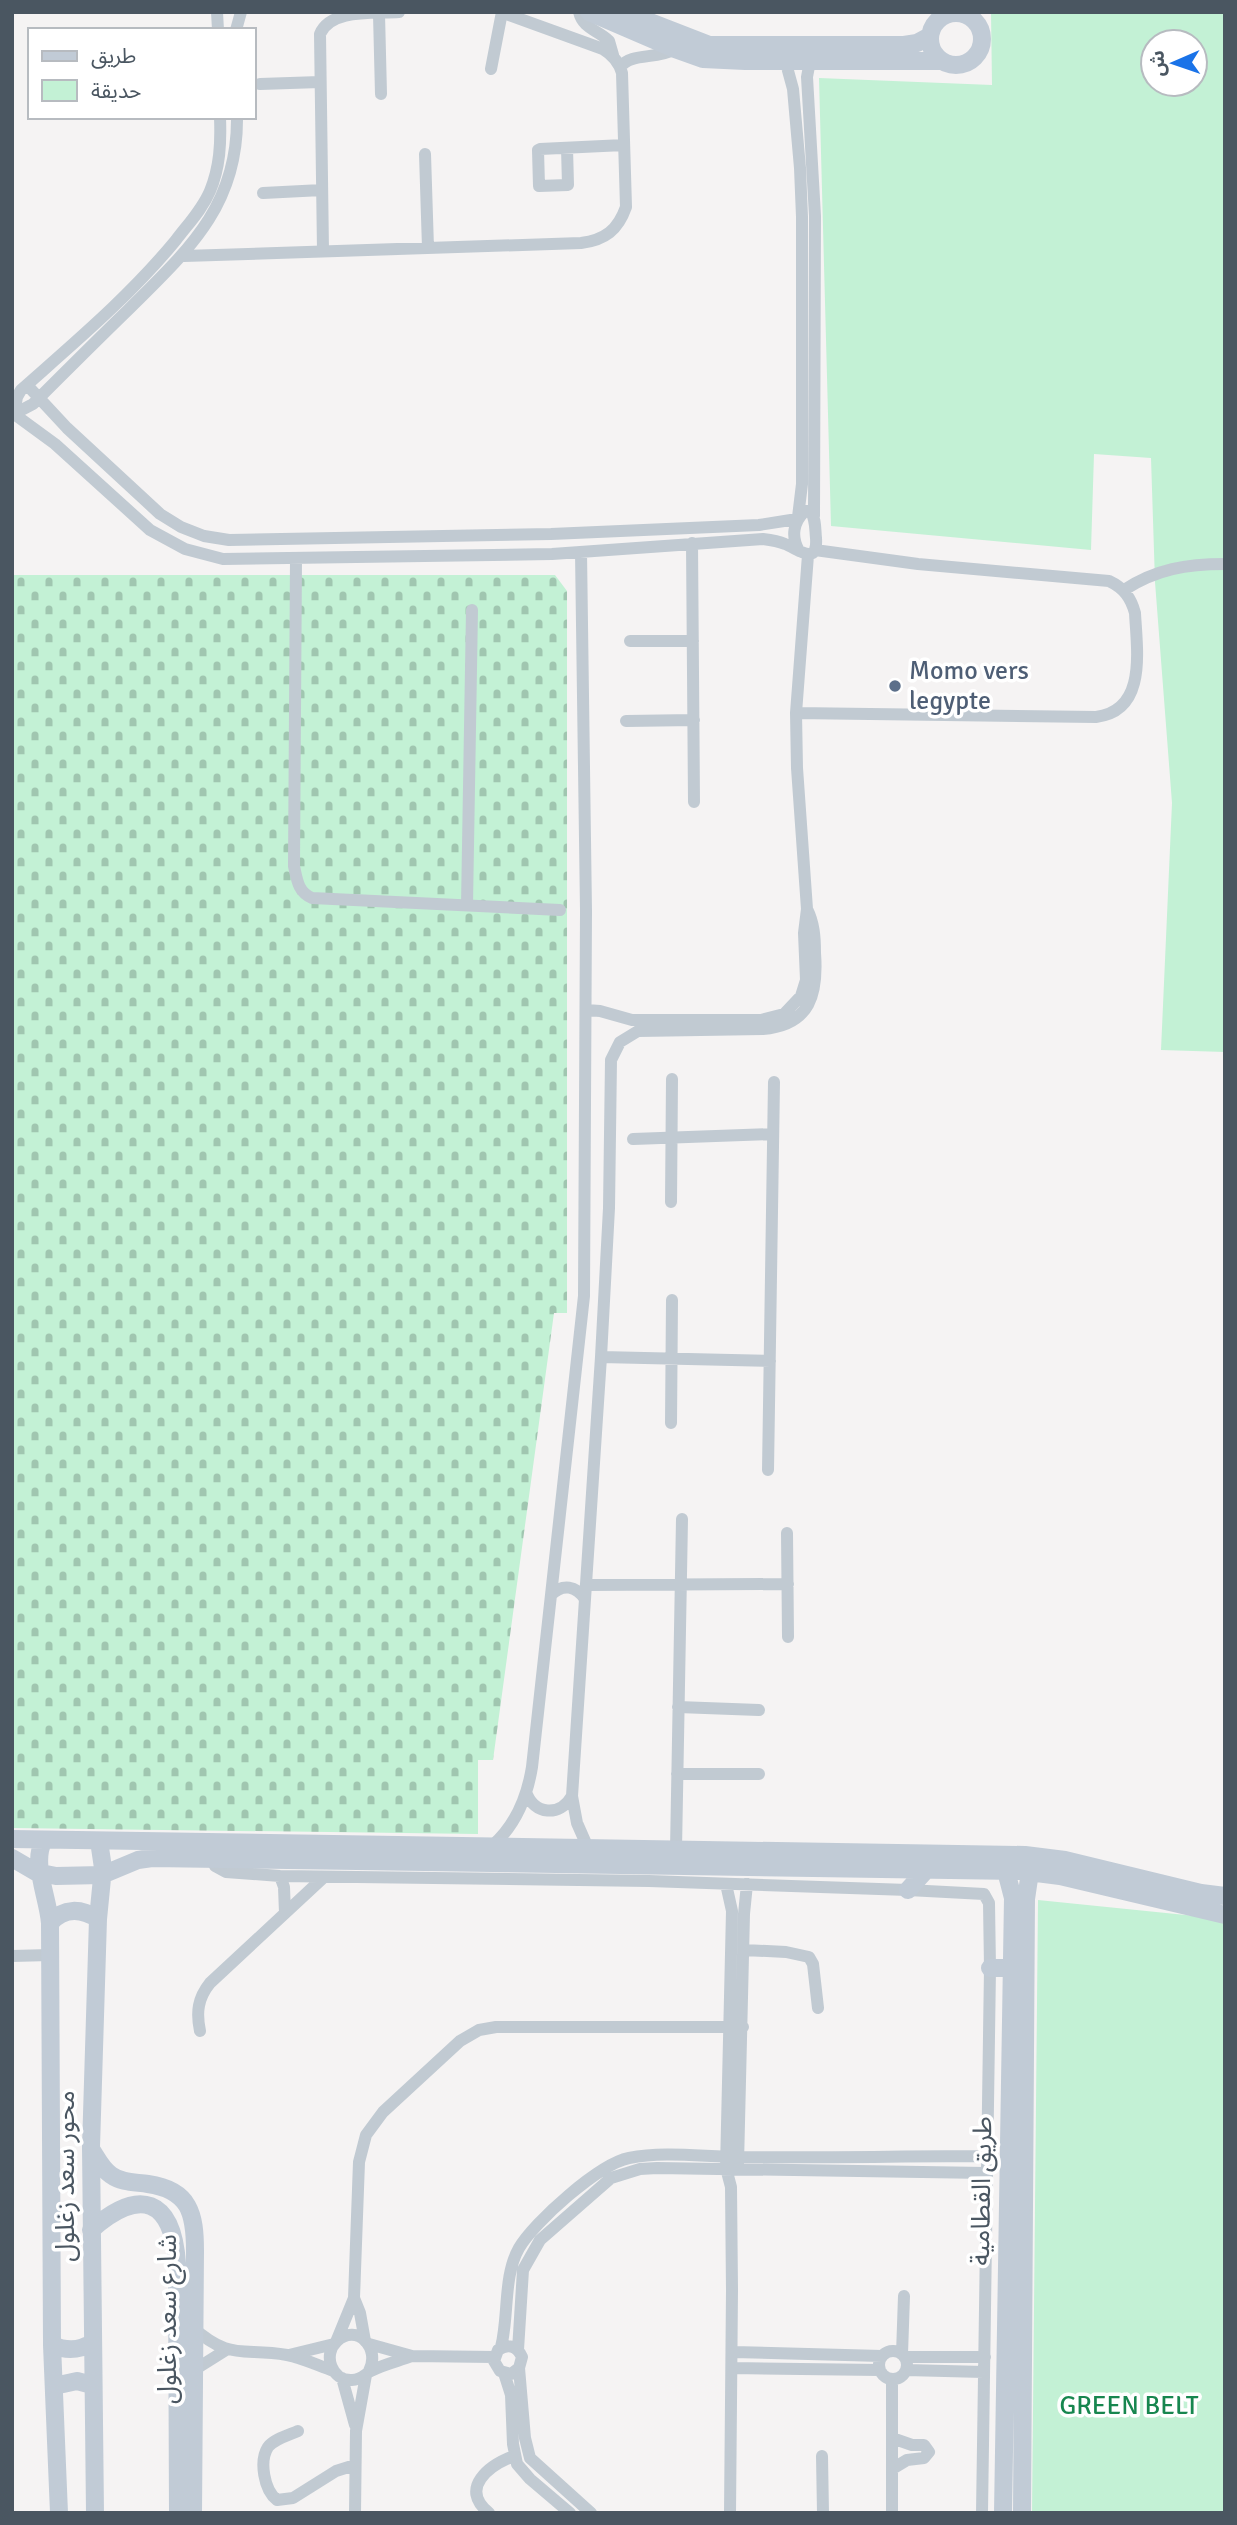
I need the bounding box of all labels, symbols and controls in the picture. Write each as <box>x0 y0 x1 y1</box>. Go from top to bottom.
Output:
legend <box>28 28 256 119</box>
north arrow <box>1139 28 1209 98</box>
text: طريق <box>91 43 136 69</box>
text: ش <box>1146 50 1170 77</box>
text: حديقة <box>91 78 141 104</box>
place label: Momo vers legypte <box>909 655 1029 717</box>
marker: Momo vers legypte <box>887 678 903 694</box>
street label: محور سعد زغلول <box>50 2090 82 2262</box>
street label: طريق القطامية <box>965 2116 999 2266</box>
street label: شارع سعد زغلول <box>152 2234 186 2404</box>
park label: GREEN BELT <box>1059 2390 1199 2422</box>

